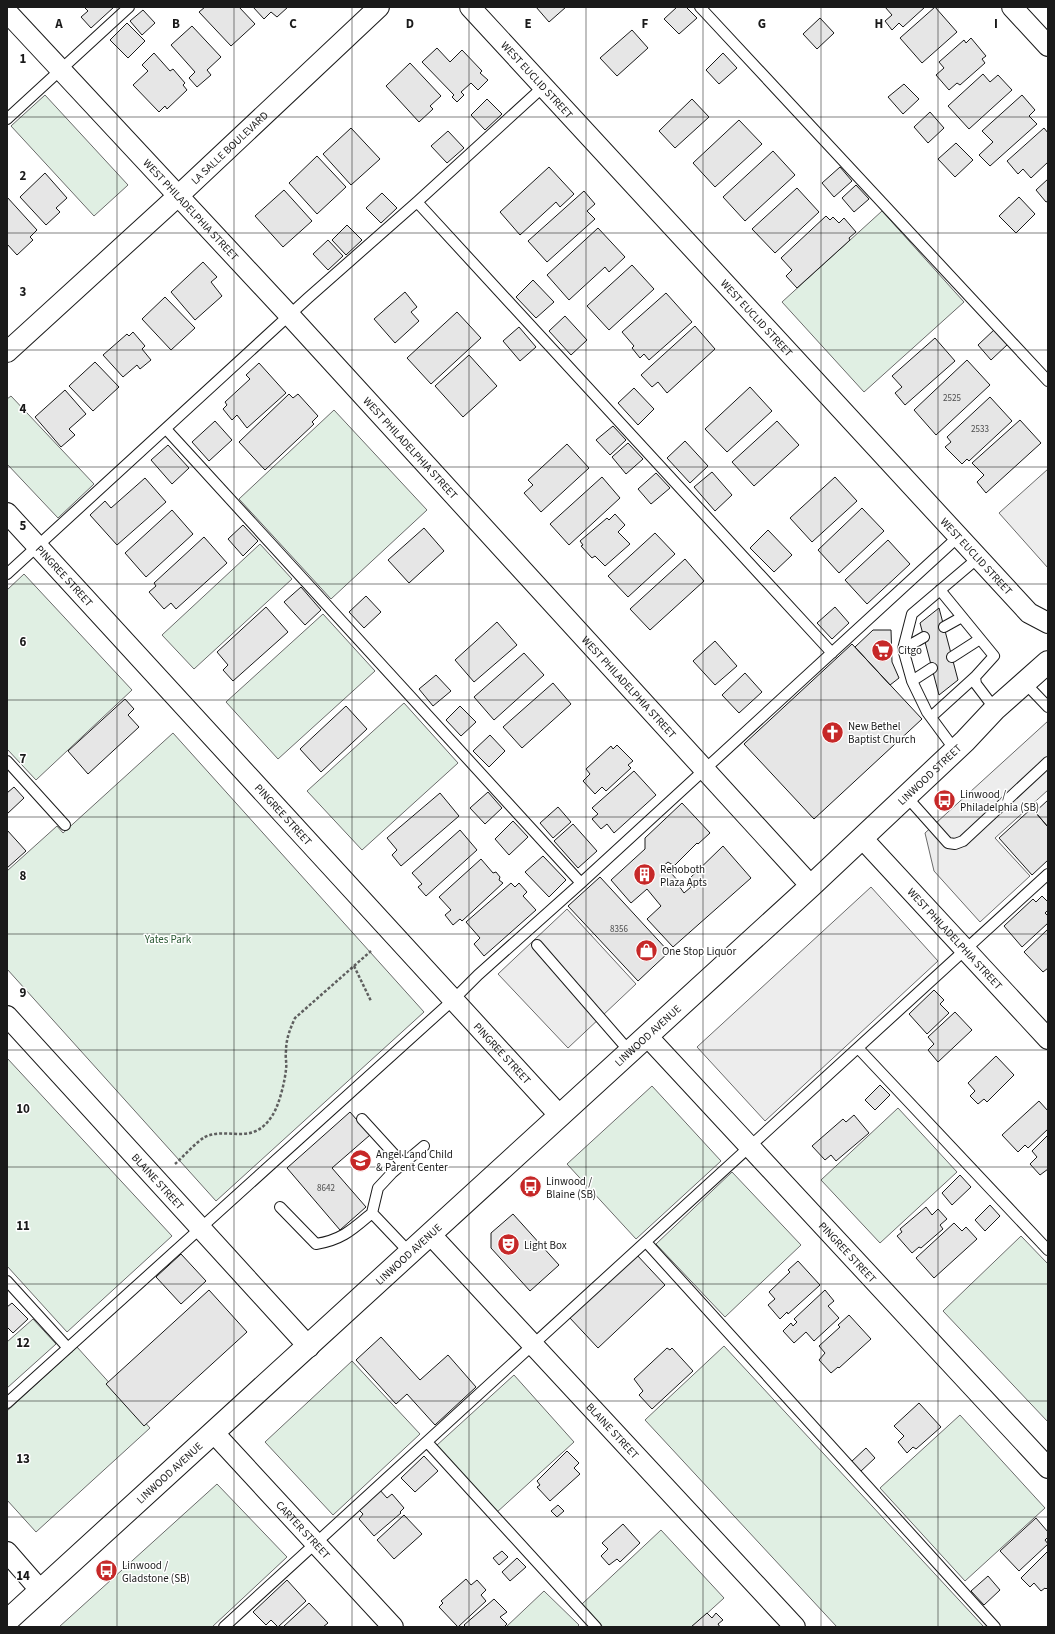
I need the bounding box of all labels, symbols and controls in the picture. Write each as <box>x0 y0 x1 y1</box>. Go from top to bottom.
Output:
text: A <box>54 15 63 33</box>
text: B <box>172 15 180 33</box>
text: C <box>289 15 297 33</box>
text: D <box>406 15 414 33</box>
text: E <box>524 15 532 33</box>
text: F <box>642 15 649 33</box>
text: G <box>758 15 766 33</box>
text: H <box>875 15 883 33</box>
text: I <box>994 15 998 33</box>
street label: WEST EUCLID STREET <box>498 38 577 122</box>
text: 1 <box>20 50 27 68</box>
street label: LA SALLE BOULEVARD <box>188 108 271 188</box>
street label: WEST PHILADELPHIA STREET <box>140 156 242 264</box>
text: 2 <box>20 167 27 185</box>
street label: WEST EUCLID STREET <box>717 276 796 360</box>
text: 3 <box>20 283 27 301</box>
house number: 2525 <box>943 392 961 405</box>
street label: WEST PHILADELPHIA STREET <box>360 393 461 502</box>
text: 4 <box>20 400 27 418</box>
house number: 2533 <box>971 423 989 436</box>
street label: WEST EUCLID STREET <box>937 514 1016 598</box>
text: 5 <box>20 517 27 535</box>
street label: PINGREE STREET <box>32 542 97 610</box>
text: 6 <box>20 633 27 651</box>
street label: WEST PHILADELPHIA STREET <box>579 633 680 741</box>
supermarket icon: Citgo <box>870 637 896 663</box>
place label: Citgo <box>898 643 922 658</box>
church icon: New Bethel Baptist Church <box>820 719 846 745</box>
place label: New Bethel Baptist Church <box>848 719 916 747</box>
street label: LINWOOD STREET <box>894 741 965 808</box>
text: 7 <box>20 750 27 768</box>
street label: PINGREE STREET <box>251 780 316 849</box>
bus stop icon: Linwood / Philadelphia (SB) <box>932 787 958 813</box>
place label: Linwood / Philadelphia (SB) <box>960 787 1039 815</box>
building icon: Rehoboth Plaza Apts <box>631 862 657 888</box>
place label: Rehoboth Plaza Apts <box>660 862 707 890</box>
text: 8 <box>20 867 27 885</box>
street label: WEST PHILADELPHIA STREET <box>904 884 1006 993</box>
house number: 8356 <box>610 923 628 936</box>
park label: Yates Park <box>144 932 192 947</box>
shop icon: One Stop Liquor <box>633 938 659 964</box>
place label: One Stop Liquor <box>662 944 737 959</box>
text: 9 <box>20 984 27 1002</box>
street label: LINWOOD AVENUE <box>611 1001 684 1070</box>
street label: PINGREE STREET <box>470 1019 535 1087</box>
text: 10 <box>16 1100 30 1118</box>
school or university icon: Angel Land Child & Parent Center <box>348 1147 374 1173</box>
place label: Angel Land Child & Parent Center <box>376 1147 453 1175</box>
street label: BLAINE STREET <box>128 1150 188 1213</box>
bus stop icon: Linwood / Blaine (SB) <box>518 1174 544 1200</box>
place label: Linwood / Blaine (SB) <box>546 1174 596 1202</box>
house number: 8642 <box>317 1182 335 1195</box>
text: 11 <box>16 1217 30 1235</box>
street label: PINGREE STREET <box>815 1218 880 1286</box>
street label: LINWOOD AVENUE <box>372 1220 445 1288</box>
theatre icon: Light Box <box>495 1232 521 1258</box>
place label: Light Box <box>524 1238 567 1253</box>
text: 12 <box>16 1334 30 1352</box>
street label: BLAINE STREET <box>583 1399 642 1462</box>
street label: LINWOOD AVENUE <box>133 1438 206 1507</box>
text: 13 <box>16 1450 30 1468</box>
street label: CARTER STREET <box>273 1497 334 1562</box>
bus stop icon: Linwood / Gladstone (SB) <box>94 1558 120 1584</box>
place label: Linwood / Gladstone (SB) <box>122 1558 190 1586</box>
text: 14 <box>16 1567 30 1585</box>

